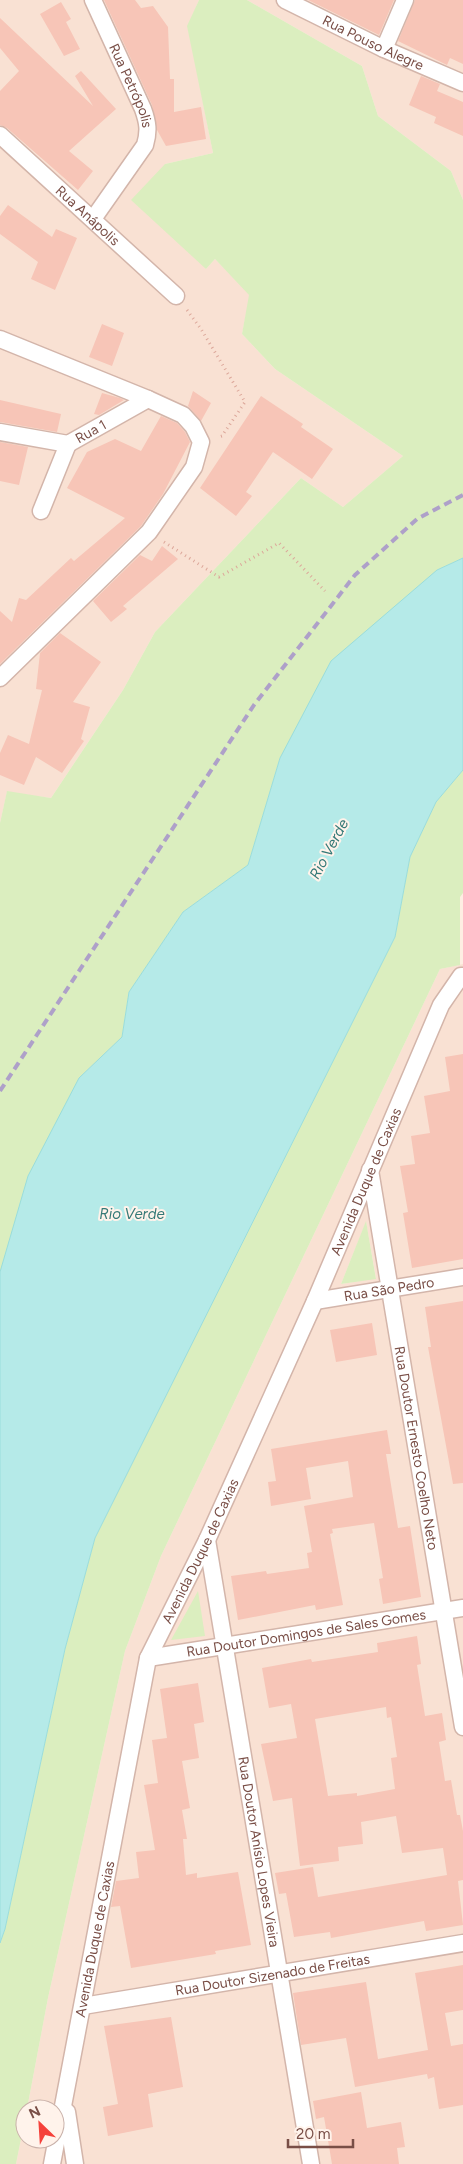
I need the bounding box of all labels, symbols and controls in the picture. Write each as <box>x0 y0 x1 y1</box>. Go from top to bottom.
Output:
street label: Rua Pouso Alegre <box>320 12 427 74</box>
street label: Rua Petrópolis <box>105 41 155 129</box>
street label: Rua Anápolis <box>52 182 123 249</box>
street label: Rua 1 <box>72 416 109 447</box>
water label: Rio Verde <box>306 816 352 882</box>
street label: Avenida Duque de Caxias <box>327 1105 405 1258</box>
water label: Rio Verde <box>99 1205 165 1223</box>
street label: Rua São Pedro <box>343 1274 436 1305</box>
street label: Rua Doutor Ernesto Coelho Neto <box>391 1345 441 1551</box>
street label: Avenida Duque de Caxias <box>159 1476 243 1627</box>
street label: Rua Doutor Domingos de Sales Gomes <box>185 1606 427 1661</box>
street label: Rua Doutor Anísio Lopes Vieira <box>234 1755 283 1949</box>
street label: Avenida Duque de Caxias <box>72 1860 118 2019</box>
street label: Rua Doutor Sizenado de Freitas <box>174 1951 371 2000</box>
north arrow <box>15 2099 65 2149</box>
text: N <box>26 2103 43 2123</box>
scale bar <box>288 2116 353 2148</box>
text: 20 m <box>296 2125 330 2143</box>

